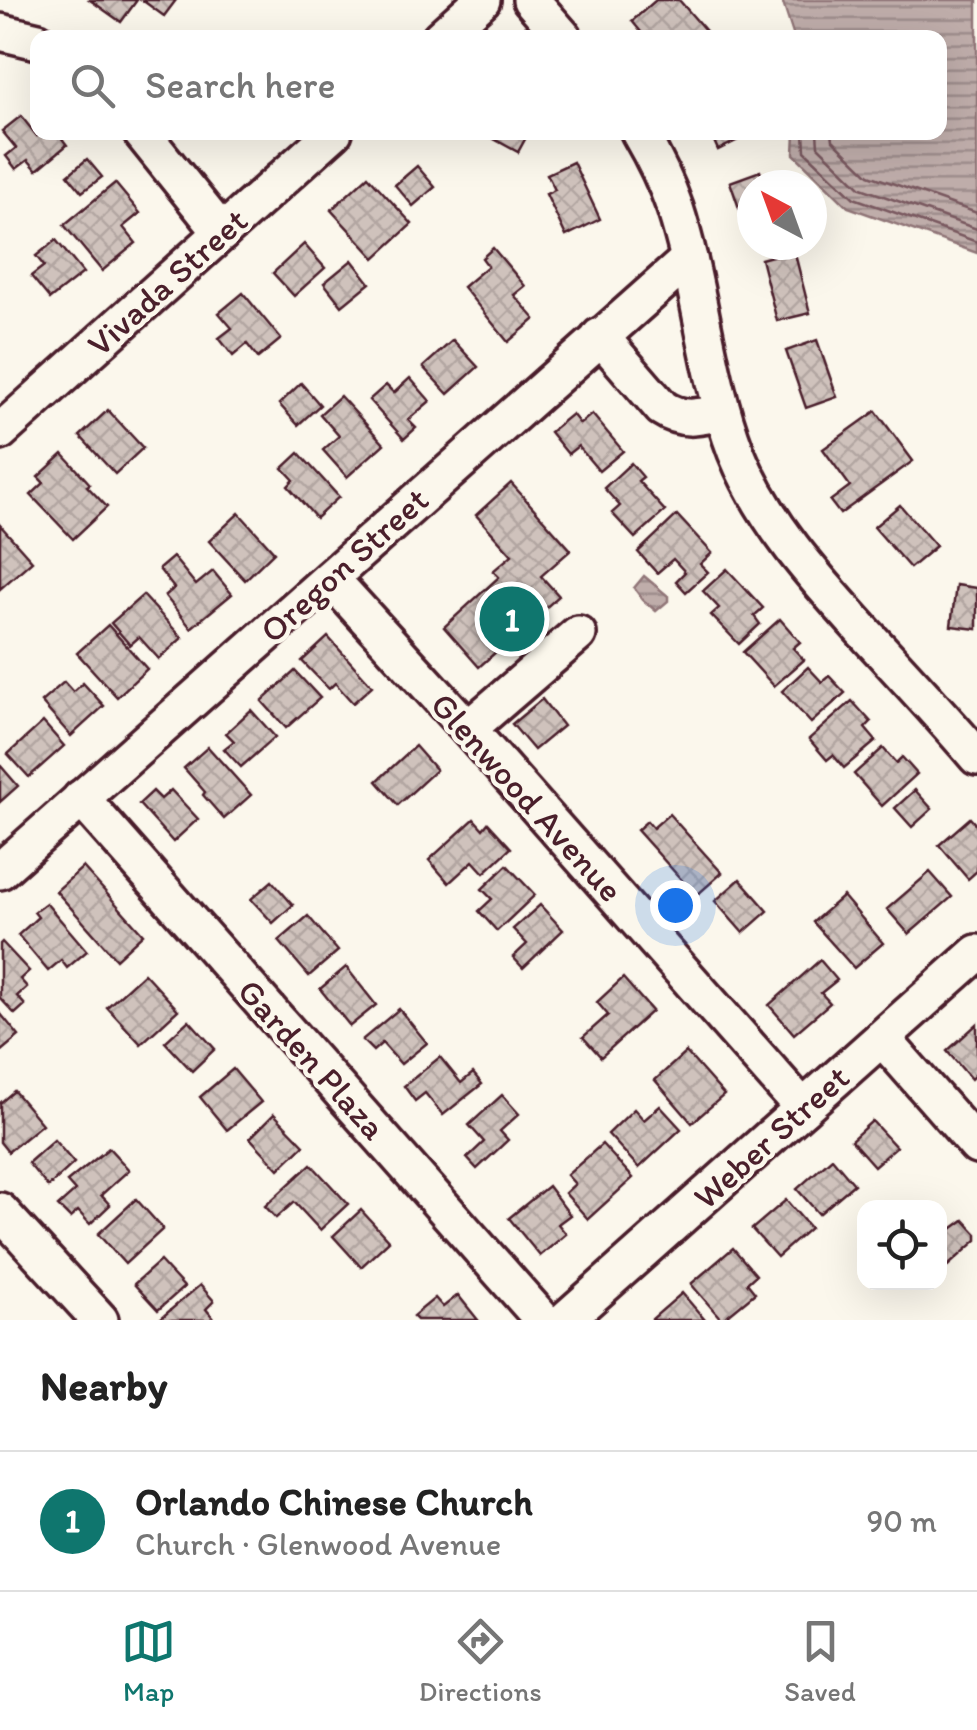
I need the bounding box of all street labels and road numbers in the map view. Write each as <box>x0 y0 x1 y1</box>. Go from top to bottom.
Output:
street label: Vivada Street <box>78 199 256 365</box>
street label: Oregon Street <box>251 478 437 652</box>
street label: Glenwood Avenue <box>422 684 632 910</box>
street label: Garden Plaza <box>229 970 395 1148</box>
street label: Weber Street <box>685 1056 857 1218</box>

